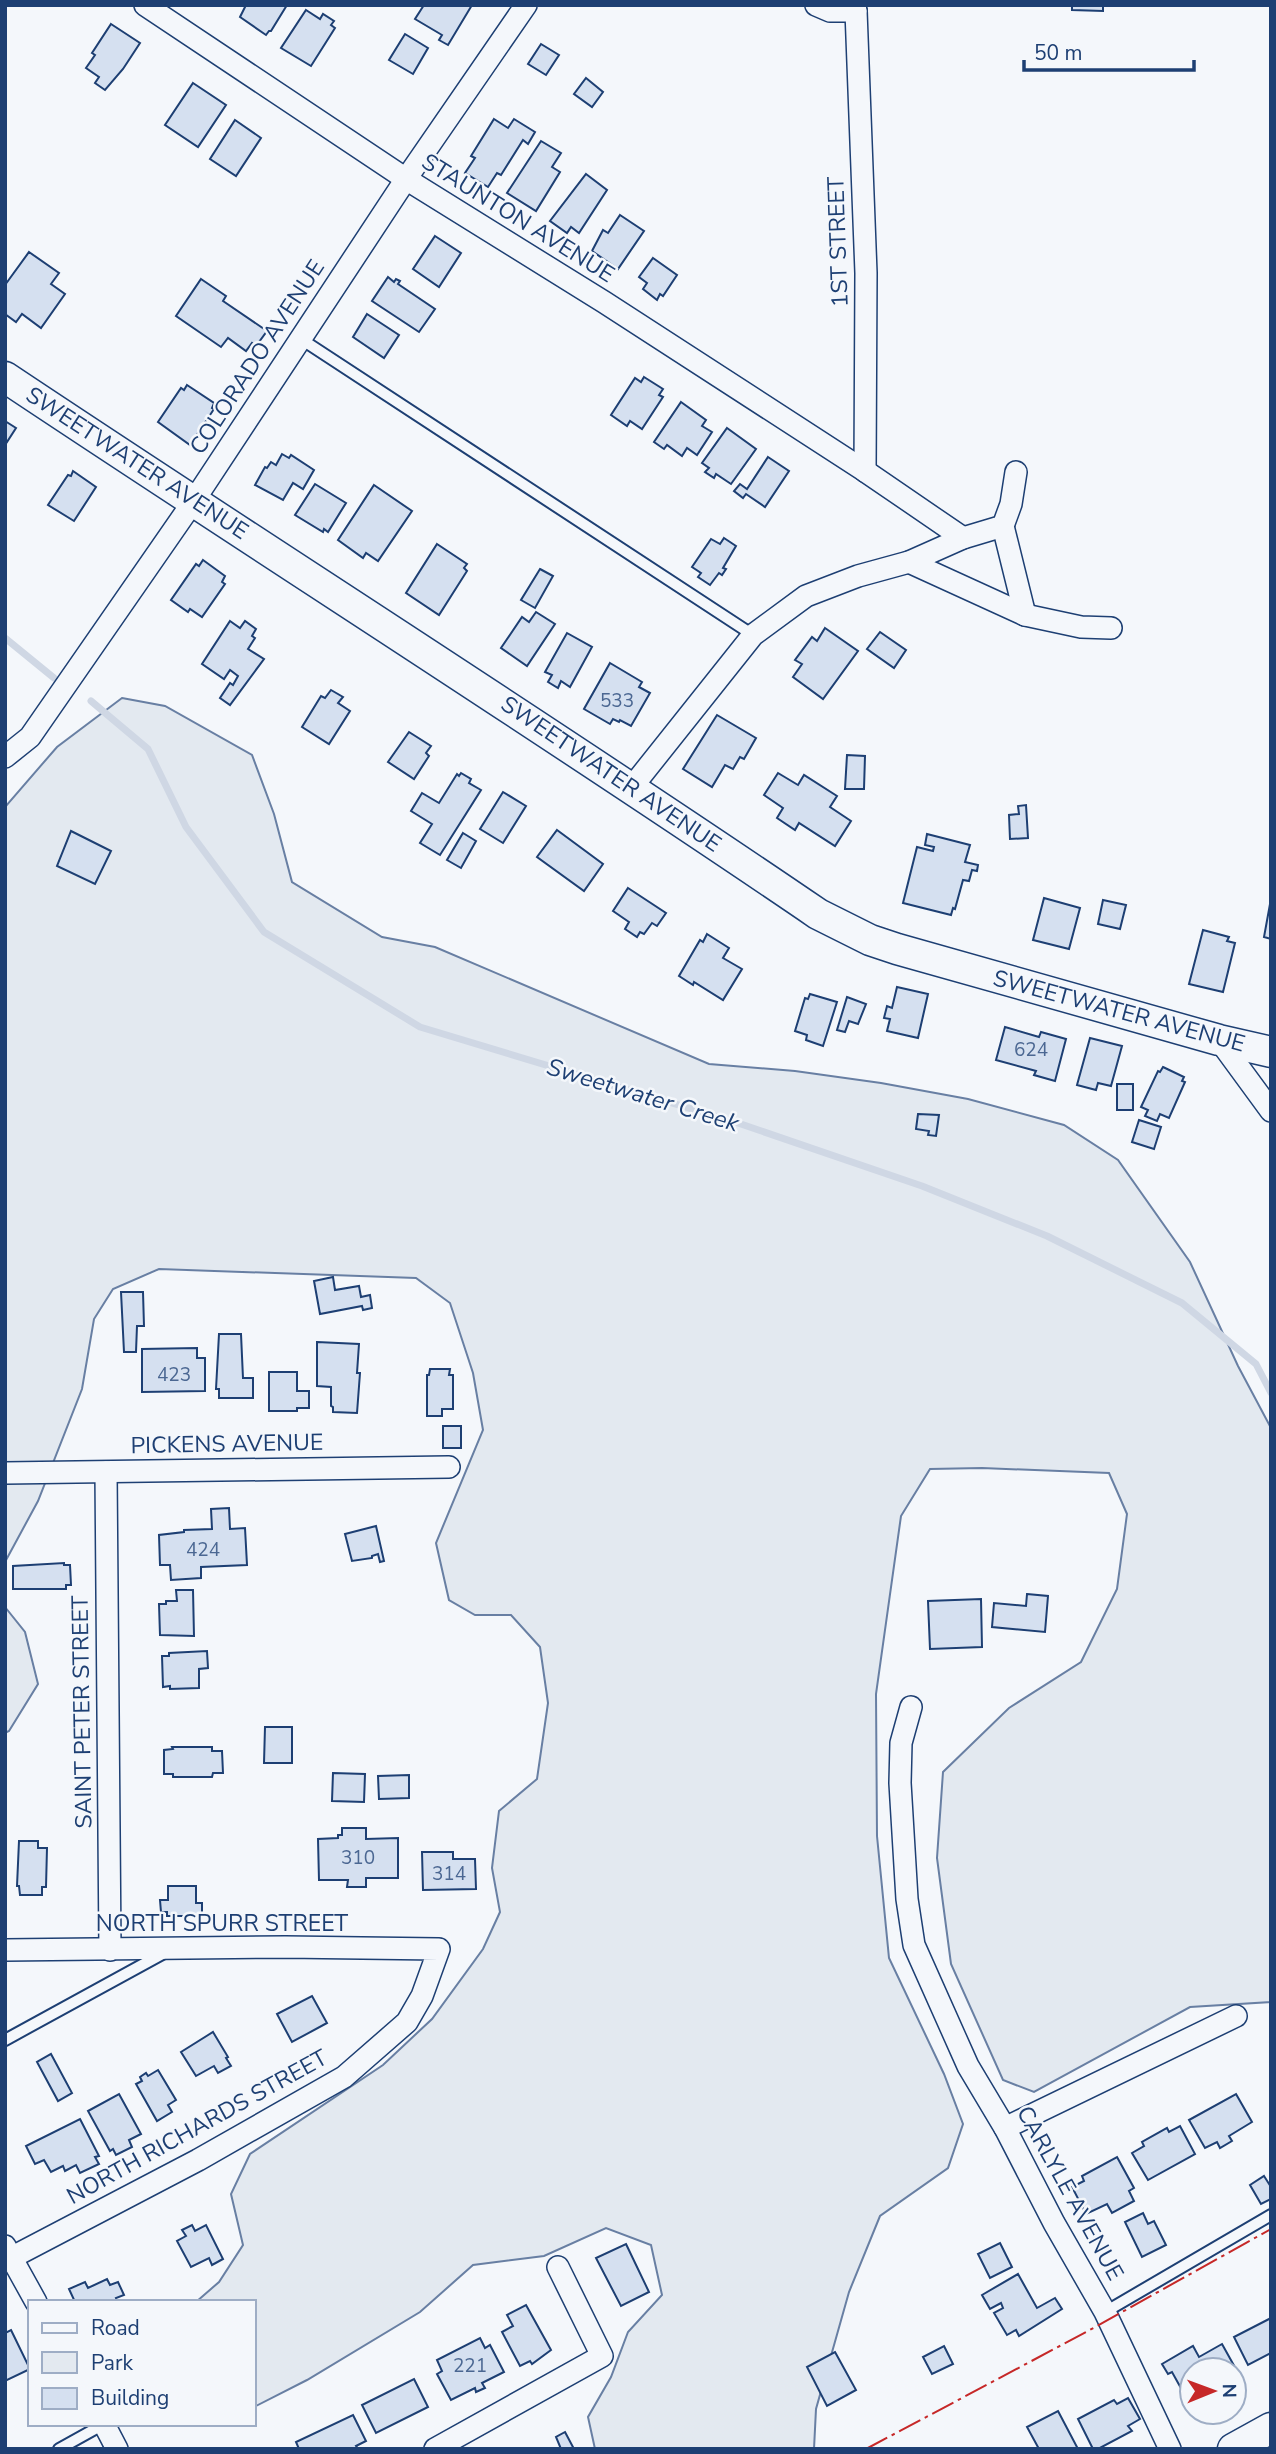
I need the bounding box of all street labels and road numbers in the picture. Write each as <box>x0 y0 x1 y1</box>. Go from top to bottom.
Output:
street label: STAUNTON AVENUE <box>416 146 620 290</box>
street label: 1ST STREET <box>820 176 856 308</box>
street label: COLORADO AVENUE <box>182 254 332 460</box>
street label: SWEETWATER AVENUE <box>20 379 254 547</box>
street label: SWEETWATER AVENUE <box>495 689 727 859</box>
street label: SWEETWATER AVENUE <box>990 962 1248 1060</box>
street label: PICKENS AVENUE <box>130 1427 324 1461</box>
street label: SAINT PETER STREET <box>64 1595 100 1829</box>
street label: NORTH SPURR STREET <box>96 1908 348 1939</box>
street label: NORTH RICHARDS STREET <box>61 2042 333 2212</box>
street label: CARLYLE AVENUE <box>1009 2100 1131 2286</box>

